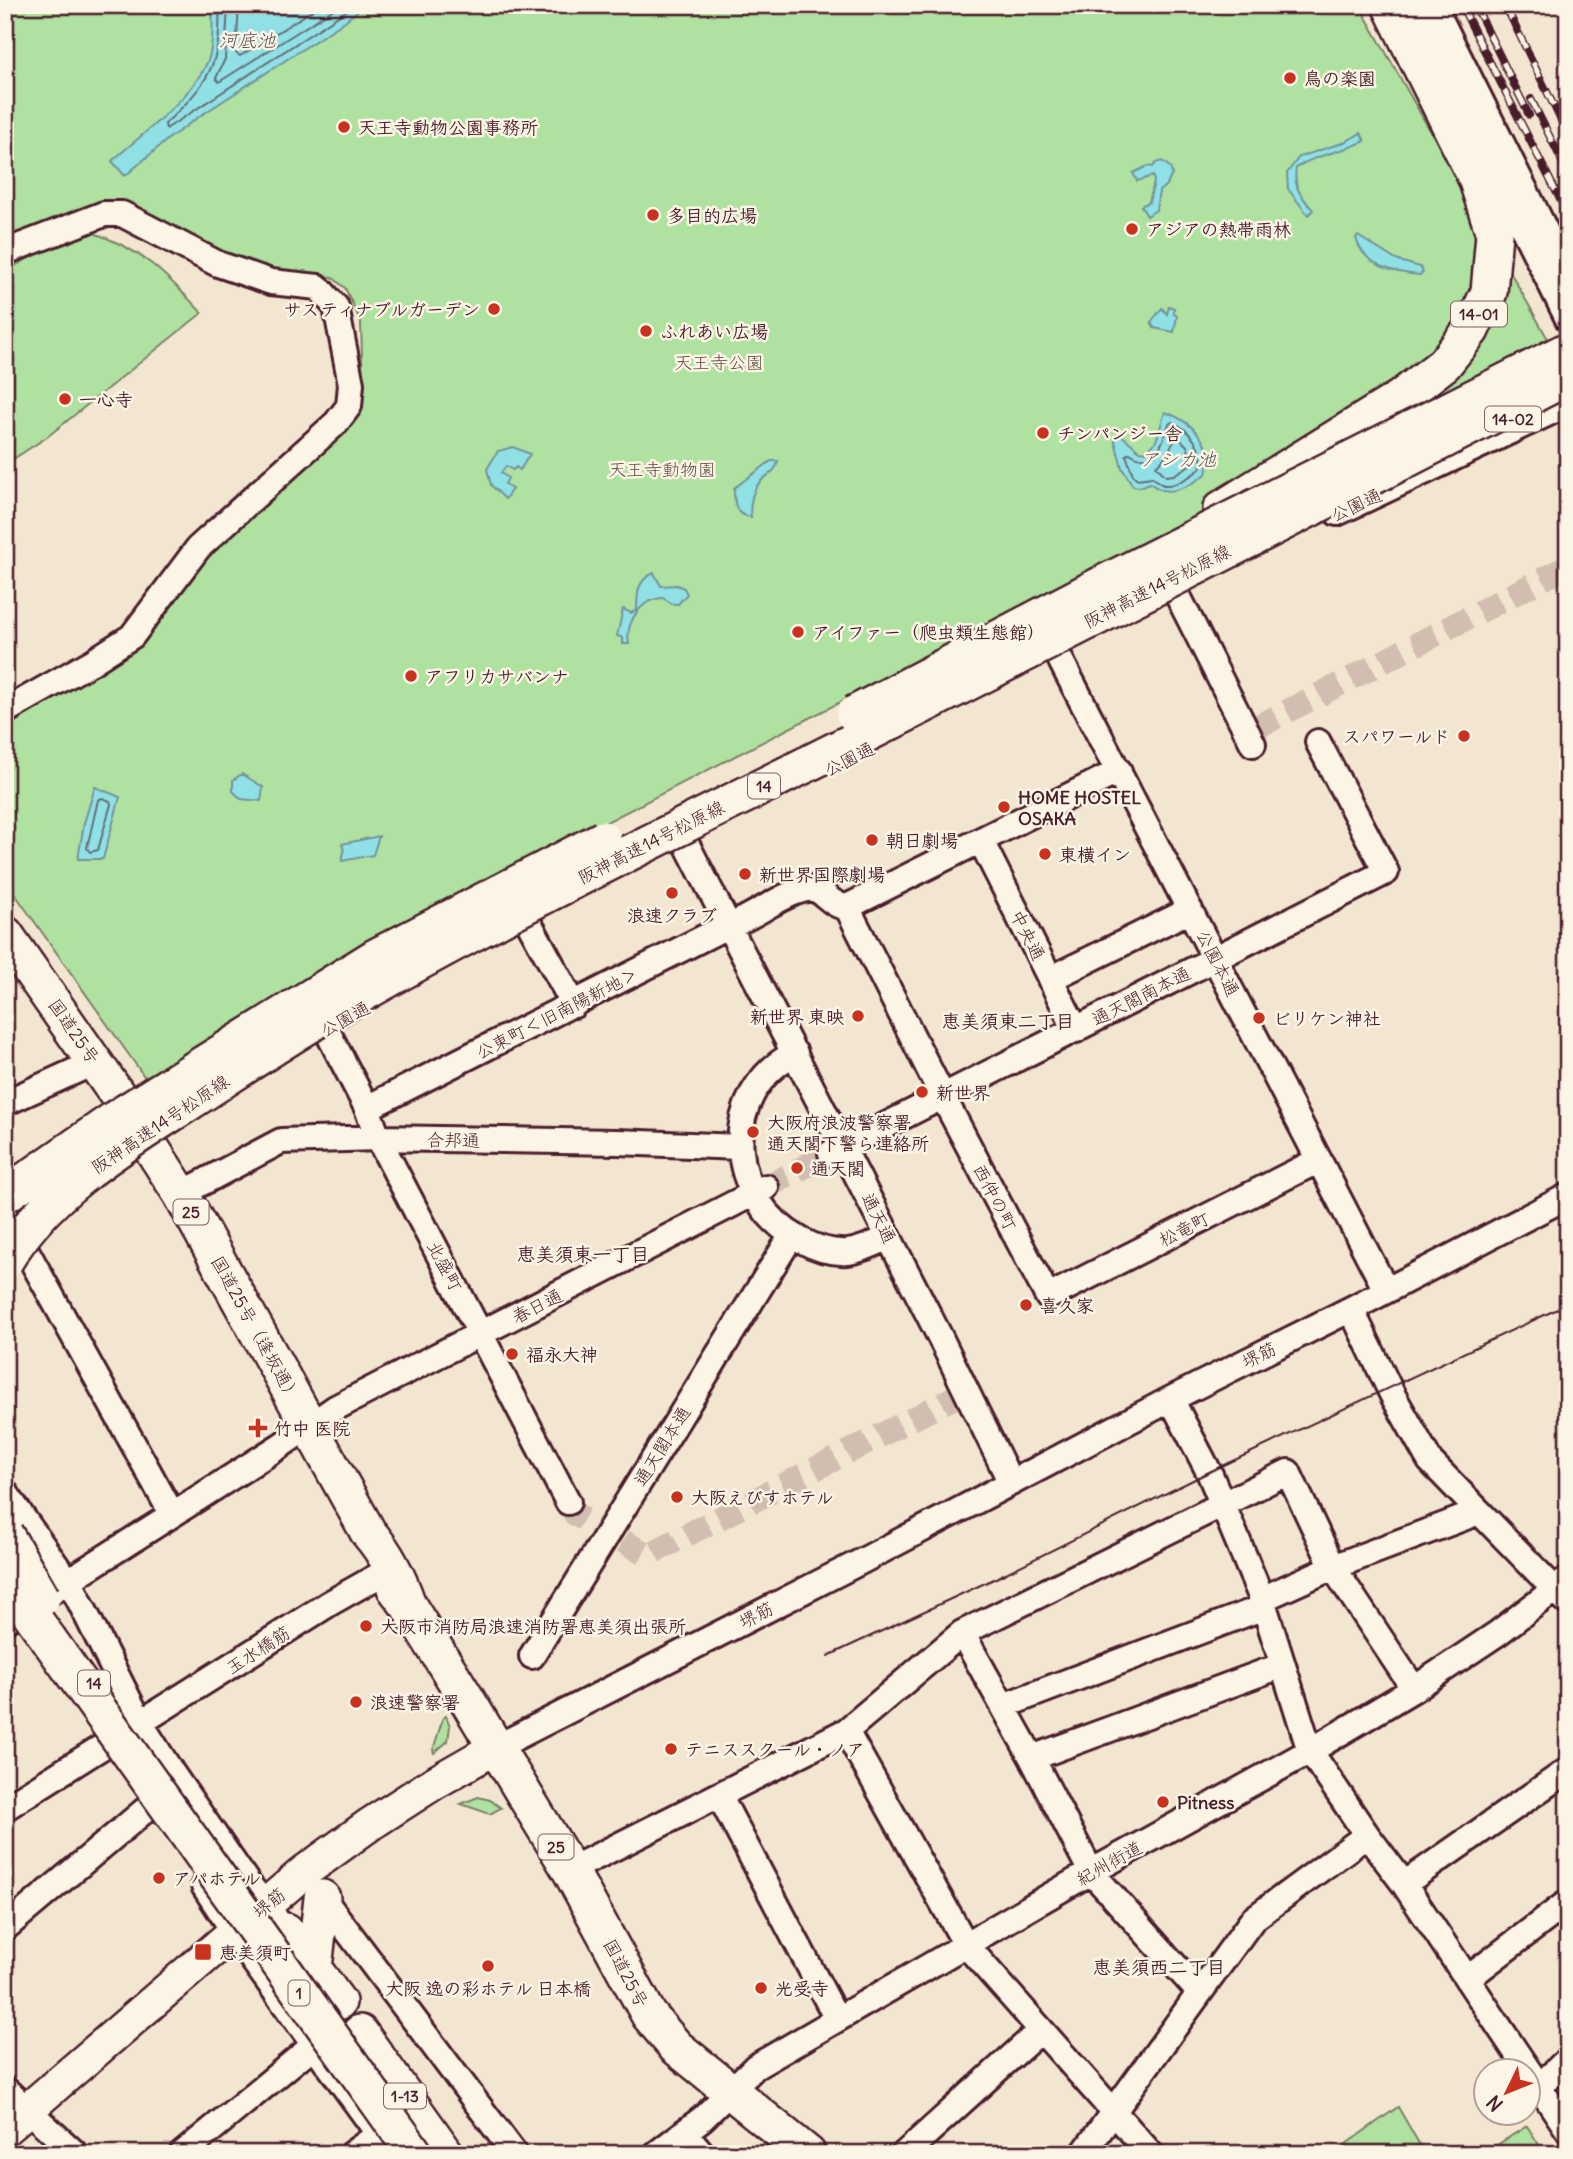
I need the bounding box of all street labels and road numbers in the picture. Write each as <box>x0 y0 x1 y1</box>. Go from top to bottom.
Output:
road number: 14-01 <box>1451 302 1507 326</box>
road number: 14-02 <box>1485 406 1541 432</box>
street label: 公園通 <box>1327 483 1385 527</box>
street label: 阪神高速14号松原線 <box>1080 539 1234 633</box>
street label: 公園通 <box>820 736 878 782</box>
road number: 14 <box>748 774 780 799</box>
street label: 阪神高速14号松原線 <box>574 795 728 889</box>
street label: 中央通 <box>1005 906 1051 964</box>
street label: 公園本通 <box>1191 926 1245 1000</box>
street label: 通天閣南本通 <box>1088 961 1194 1031</box>
street label: 公東町＜旧南陽新地＞ <box>472 962 642 1064</box>
street label: 国道25号 <box>43 994 105 1068</box>
street label: 公園通 <box>316 996 374 1042</box>
street label: 阪神高速14号松原線 <box>87 1069 233 1179</box>
street label: 合邦通 <box>426 1128 480 1152</box>
street label: 西仲の町 <box>968 1160 1022 1234</box>
street label: 通天通 <box>856 1189 902 1247</box>
road number: 25 <box>174 1200 208 1224</box>
street label: 松竜町 <box>1155 1206 1213 1252</box>
street label: 北盛町 <box>422 1237 468 1295</box>
street label: 国道25号（逢坂通） <box>206 1252 306 1406</box>
street label: 春日通 <box>508 1283 566 1329</box>
street label: 堺筋 <box>1238 1337 1280 1373</box>
street label: 通天閣本通 <box>628 1402 696 1490</box>
street label: 堺筋 <box>735 1597 777 1633</box>
street label: 玉水橋筋 <box>222 1621 294 1679</box>
road number: 14 <box>78 1670 110 1695</box>
road number: 25 <box>538 1834 574 1859</box>
street label: 紀州街道 <box>1072 1835 1146 1891</box>
street label: 堺筋 <box>248 1883 290 1923</box>
street label: 国道25号 <box>598 1935 654 2011</box>
road number: 1 <box>288 1980 310 2006</box>
road number: 1-13 <box>384 2084 426 2108</box>

